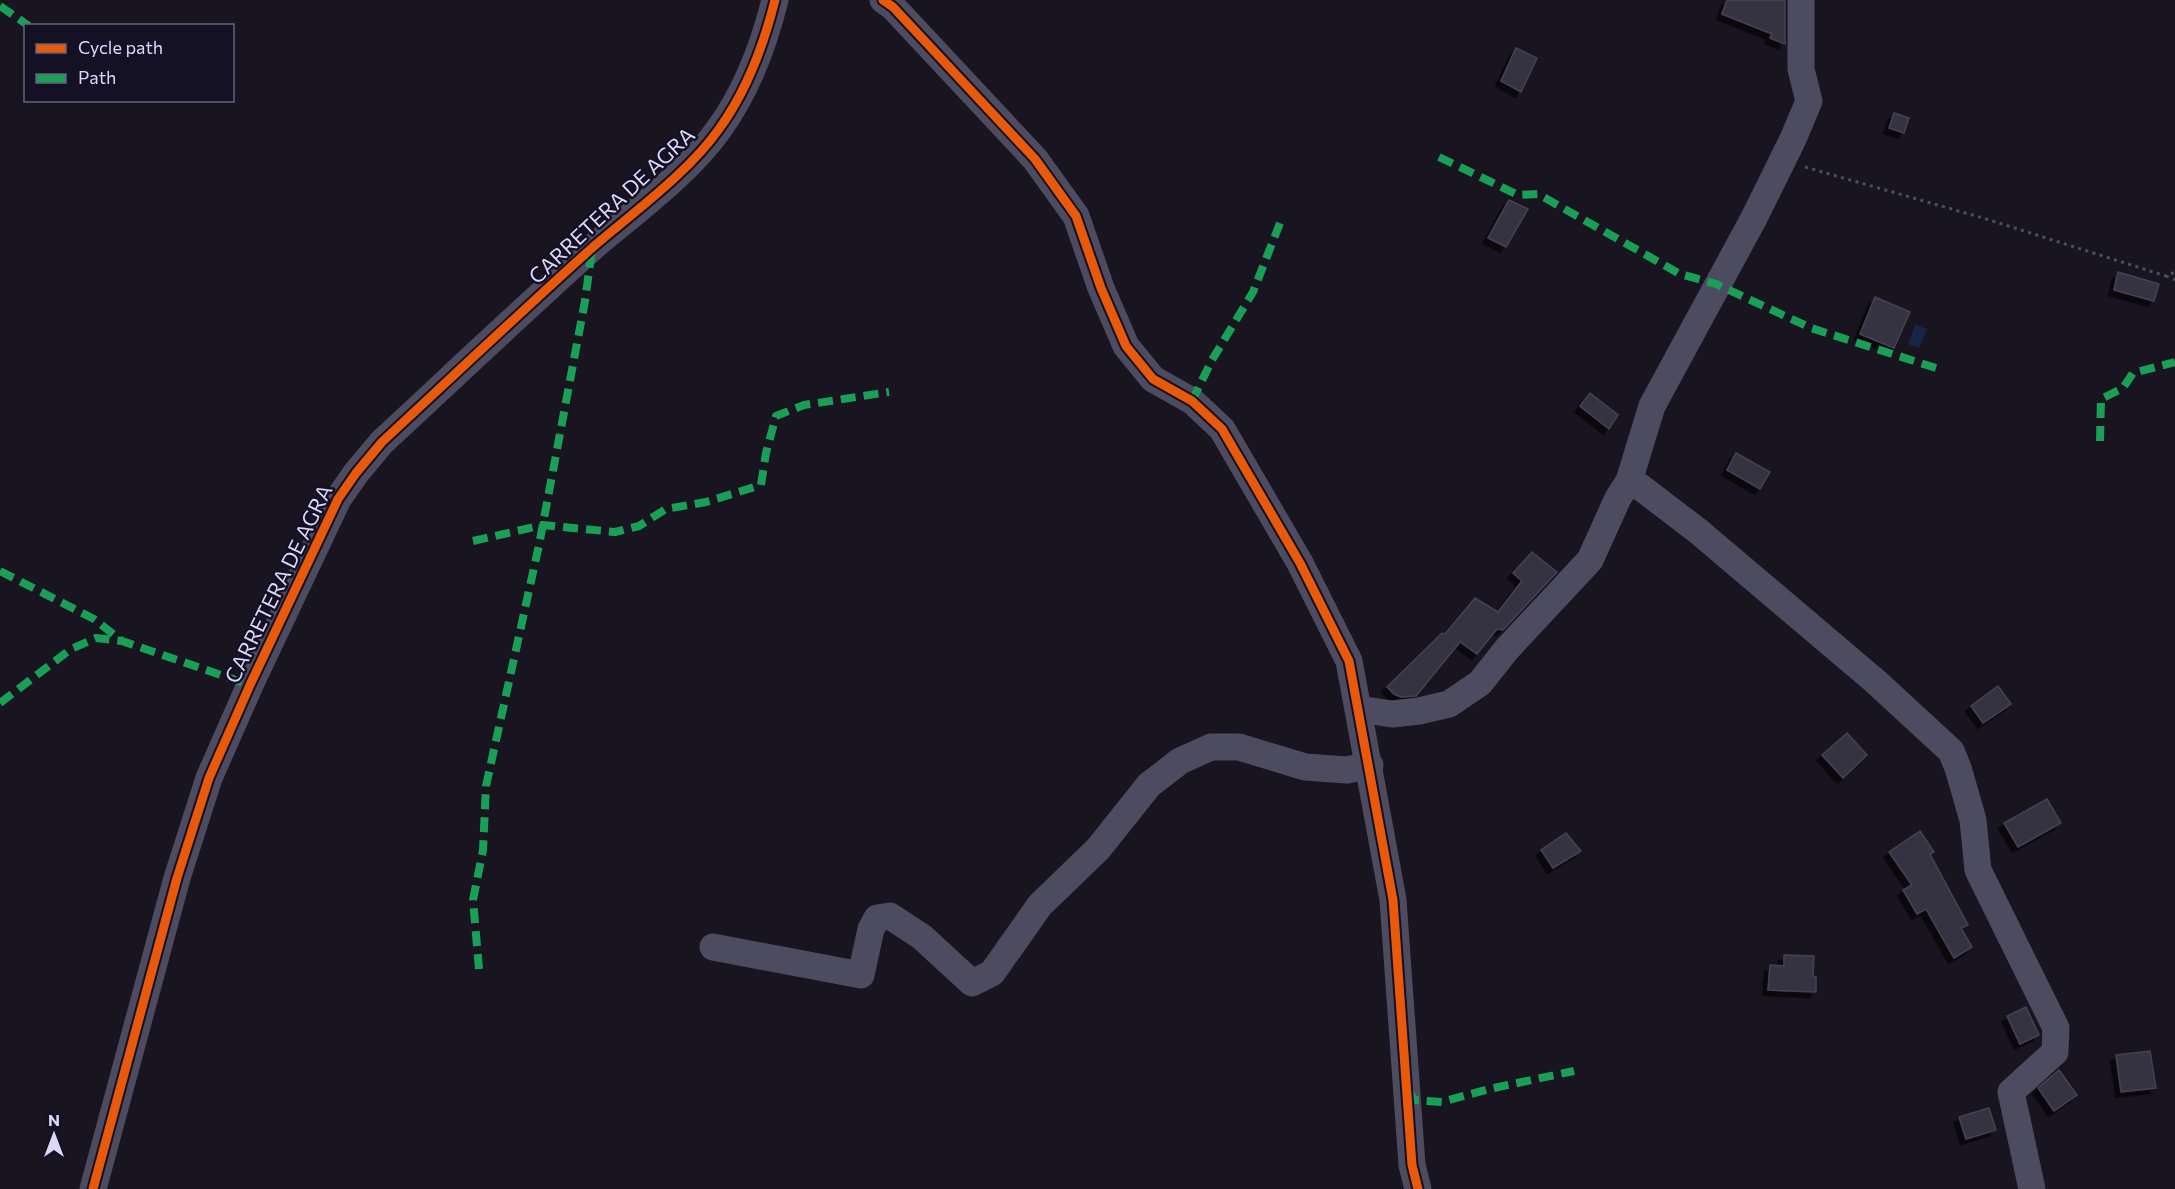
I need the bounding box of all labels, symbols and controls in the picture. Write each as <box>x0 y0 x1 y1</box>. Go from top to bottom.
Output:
legend <box>24 24 234 102</box>
text: Cycle path <box>78 36 163 58</box>
text: Path <box>78 66 116 88</box>
street label: CARRETERA DE AGRA <box>523 122 699 288</box>
street label: CARRETERA DE AGRA <box>219 480 337 687</box>
north arrow <box>24 1105 84 1165</box>
text: N <box>48 1110 60 1129</box>

